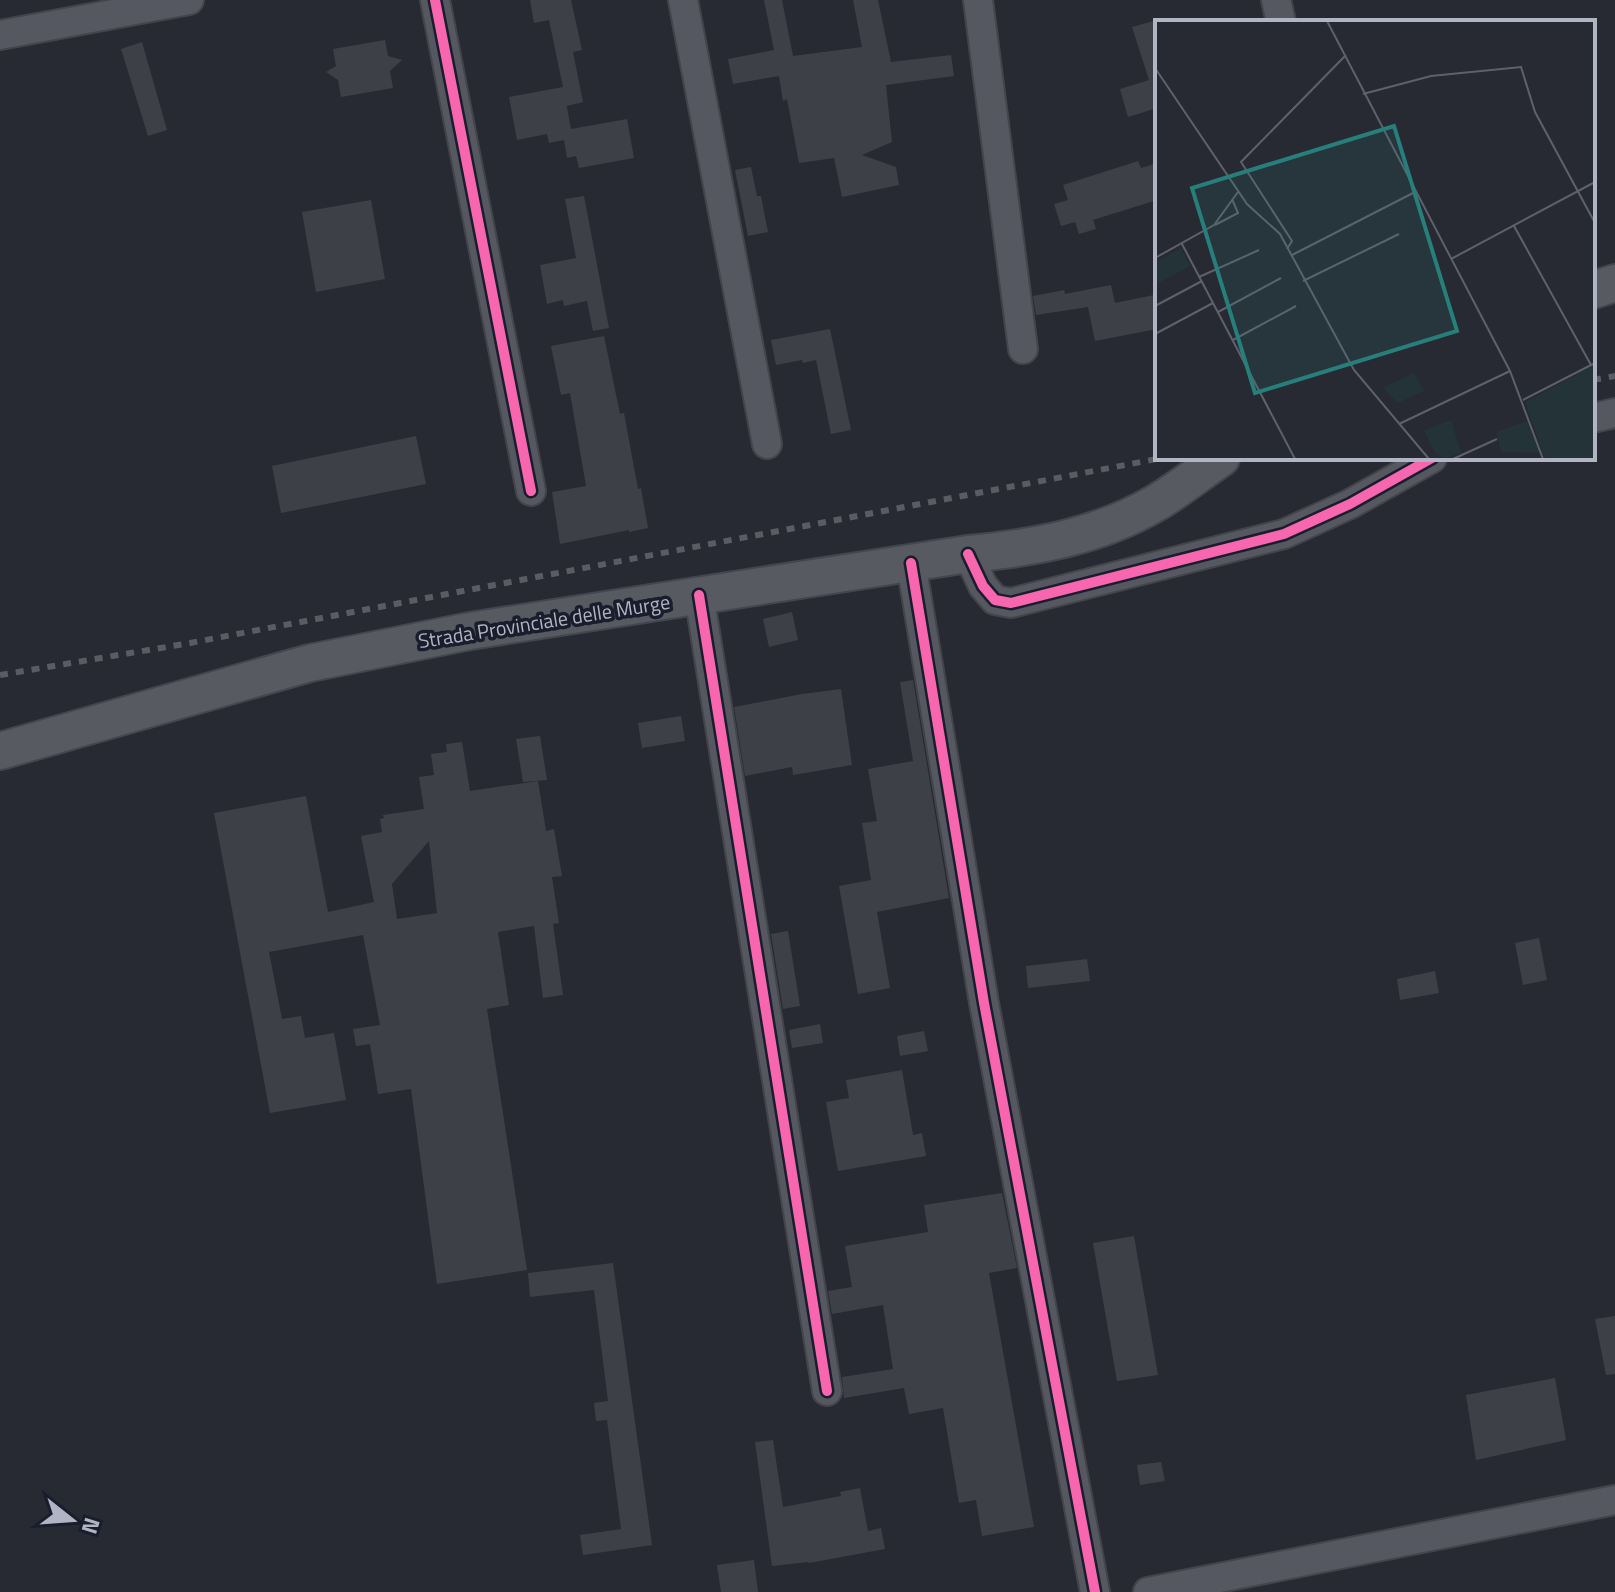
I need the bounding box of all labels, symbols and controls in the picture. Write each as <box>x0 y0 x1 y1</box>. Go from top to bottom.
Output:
inset map <box>1155 20 1595 460</box>
street label: Strada Provinciale delle Murge <box>416 586 672 656</box>
north arrow <box>32 1480 112 1560</box>
text: N <box>73 1514 110 1538</box>

